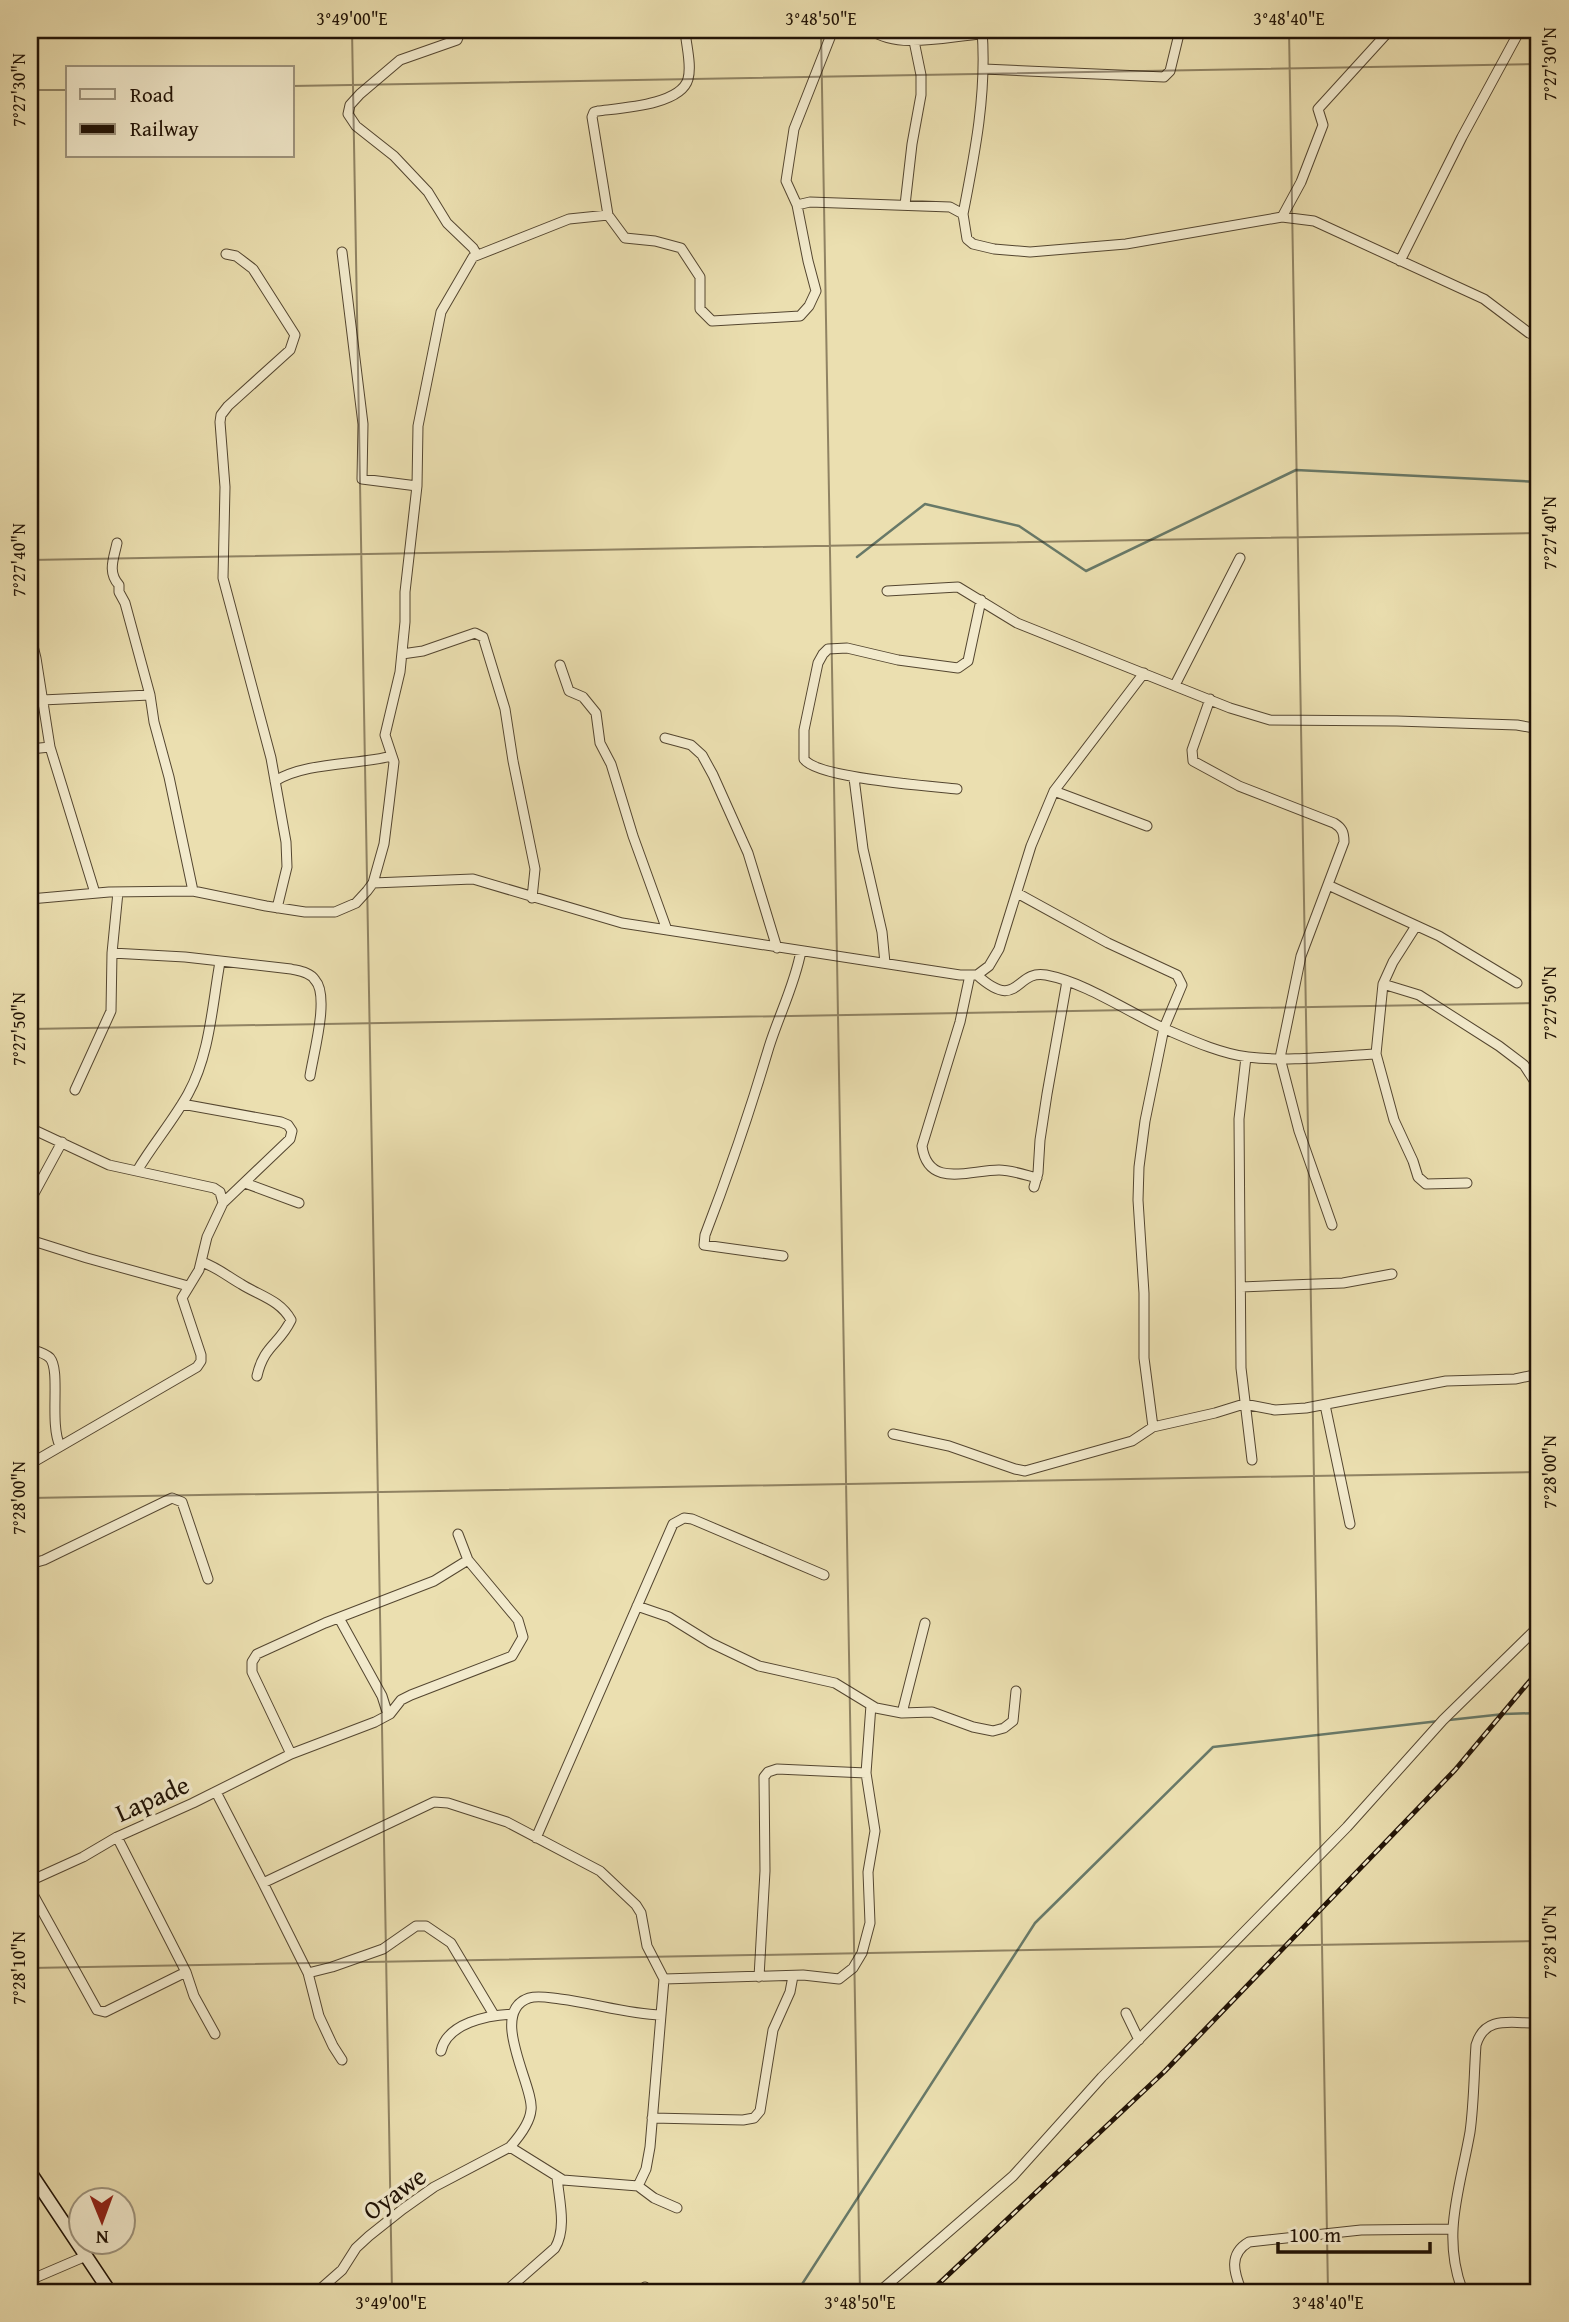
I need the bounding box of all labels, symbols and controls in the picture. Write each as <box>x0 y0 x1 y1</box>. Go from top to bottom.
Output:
text: 3°49'00"E <box>316 5 388 32</box>
text: 3°48'50"E <box>785 5 857 32</box>
text: 3°48'40"E <box>1253 5 1325 32</box>
text: 7°27'30"N <box>1536 27 1563 101</box>
text: 7°27'30"N <box>5 53 32 127</box>
legend <box>66 66 294 158</box>
text: Road <box>130 79 175 110</box>
text: Railway <box>130 113 199 144</box>
text: 7°27'40"N <box>1536 496 1563 570</box>
text: 7°27'40"N <box>5 523 32 597</box>
text: 7°27'50"N <box>1536 966 1563 1040</box>
text: 7°27'50"N <box>5 992 32 1066</box>
text: 7°28'00"N <box>1536 1435 1563 1509</box>
text: 7°28'00"N <box>5 1461 32 1535</box>
street label: Lapade <box>109 1764 195 1832</box>
text: 7°28'10"N <box>1536 1905 1563 1979</box>
text: 7°28'10"N <box>5 1931 32 2005</box>
street label: Oyawe <box>354 2157 434 2229</box>
north arrow <box>66 2186 136 2256</box>
scale bar <box>1278 2210 1431 2254</box>
text: 100 m <box>1289 2219 1341 2250</box>
text: N <box>95 2224 109 2252</box>
text: 3°49'00"E <box>355 2289 427 2316</box>
text: 3°48'50"E <box>824 2289 896 2316</box>
text: 3°48'40"E <box>1292 2289 1364 2316</box>

